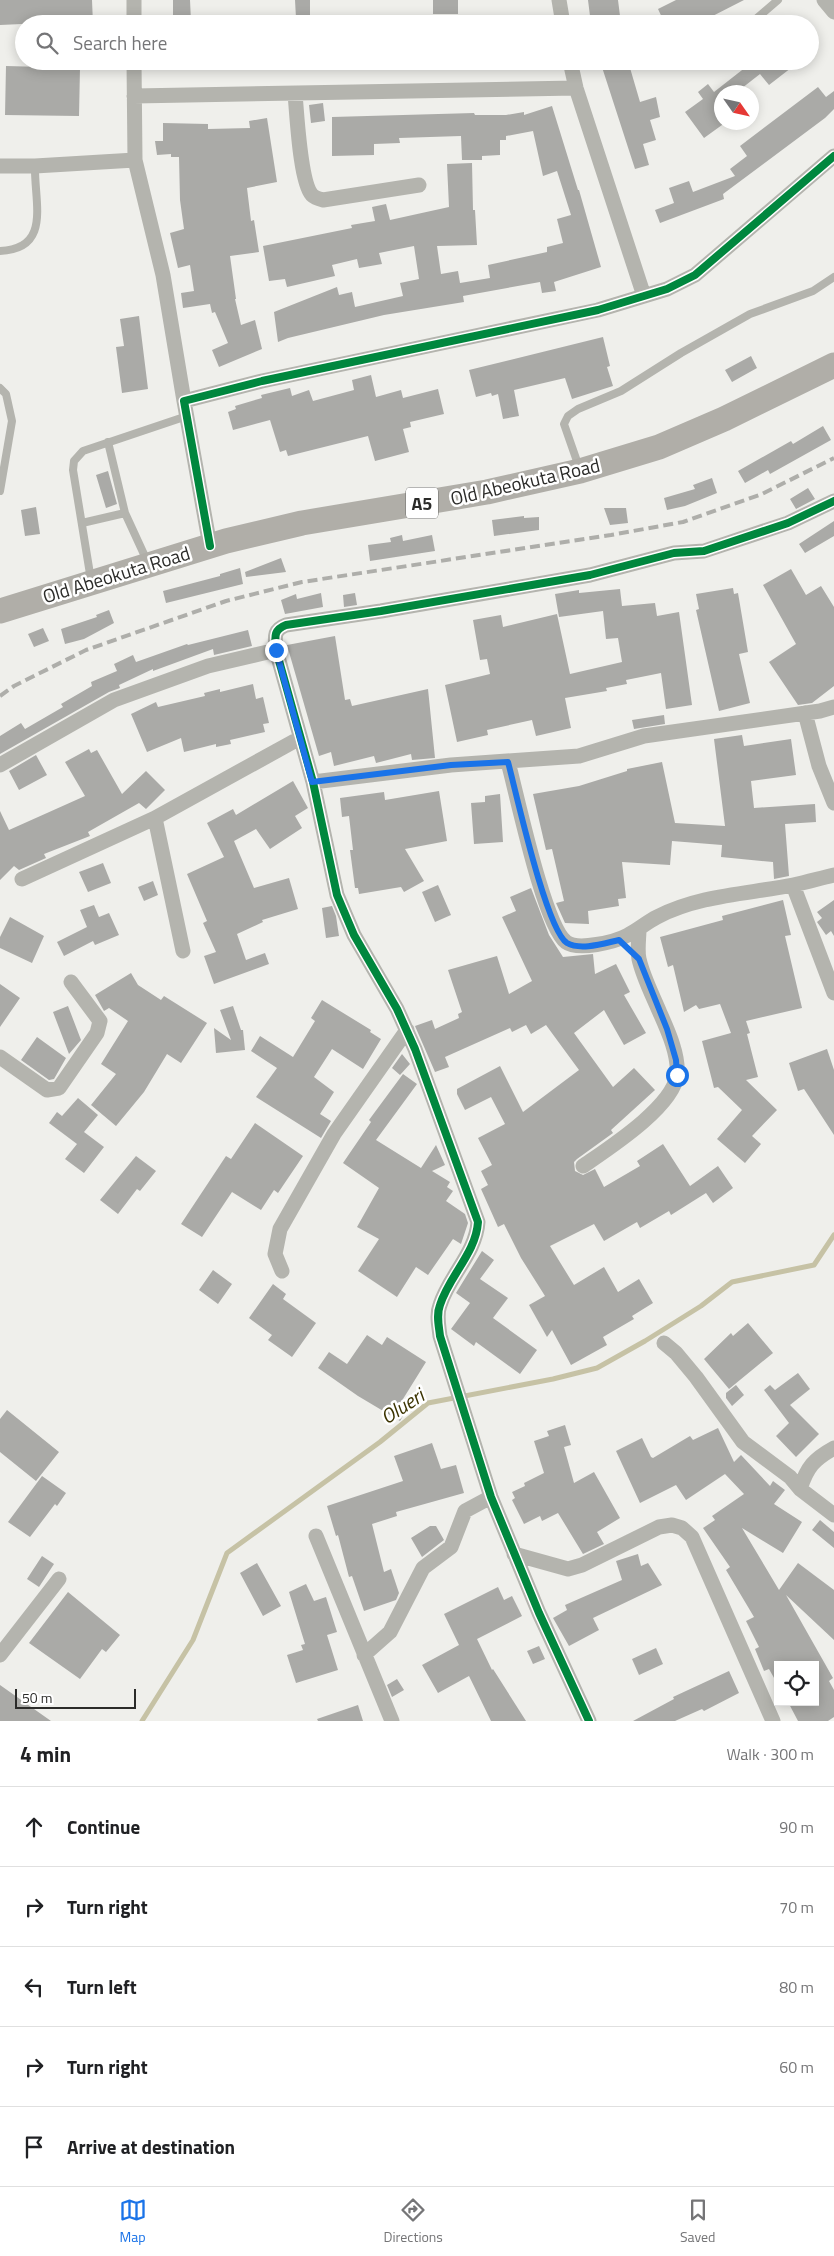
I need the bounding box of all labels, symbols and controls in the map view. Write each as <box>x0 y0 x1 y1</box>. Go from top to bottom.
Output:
search box <box>15 15 819 70</box>
text: Search here <box>73 28 167 57</box>
icon: search <box>33 29 61 57</box>
north arrow <box>714 85 759 130</box>
street label: Old Abeokuta Road <box>447 450 603 512</box>
road number: A5 <box>406 488 438 518</box>
street label: Old Abeokuta Road <box>39 538 193 610</box>
route end <box>265 639 288 662</box>
route start <box>666 1064 689 1087</box>
water label: Olueri <box>374 1379 432 1432</box>
map controls <box>774 1661 819 1706</box>
button: locate <box>774 1661 819 1706</box>
scale bar <box>15 1686 136 1709</box>
text: 50 m <box>22 1687 52 1708</box>
text: 4 min <box>20 1738 71 1770</box>
text: Walk · 300 m <box>726 1742 814 1766</box>
text: Continue <box>67 1812 140 1841</box>
icon: ahead <box>20 1813 48 1841</box>
text: 90 m <box>779 1815 814 1839</box>
text: Turn right <box>67 1892 148 1921</box>
icon: right <box>20 1893 48 1921</box>
text: 70 m <box>779 1895 814 1919</box>
text: Turn left <box>67 1972 137 2001</box>
icon: left <box>20 1973 48 2001</box>
text: 80 m <box>779 1975 814 1999</box>
text: Turn right <box>67 2052 148 2081</box>
icon: right <box>20 2053 48 2081</box>
text: 60 m <box>779 2055 814 2079</box>
text: Arrive at destination <box>67 2132 235 2161</box>
icon: arrive <box>20 2133 48 2161</box>
tab: Map <box>119 2196 147 2247</box>
tab: Directions <box>384 2196 443 2247</box>
tab: Saved <box>680 2196 716 2247</box>

